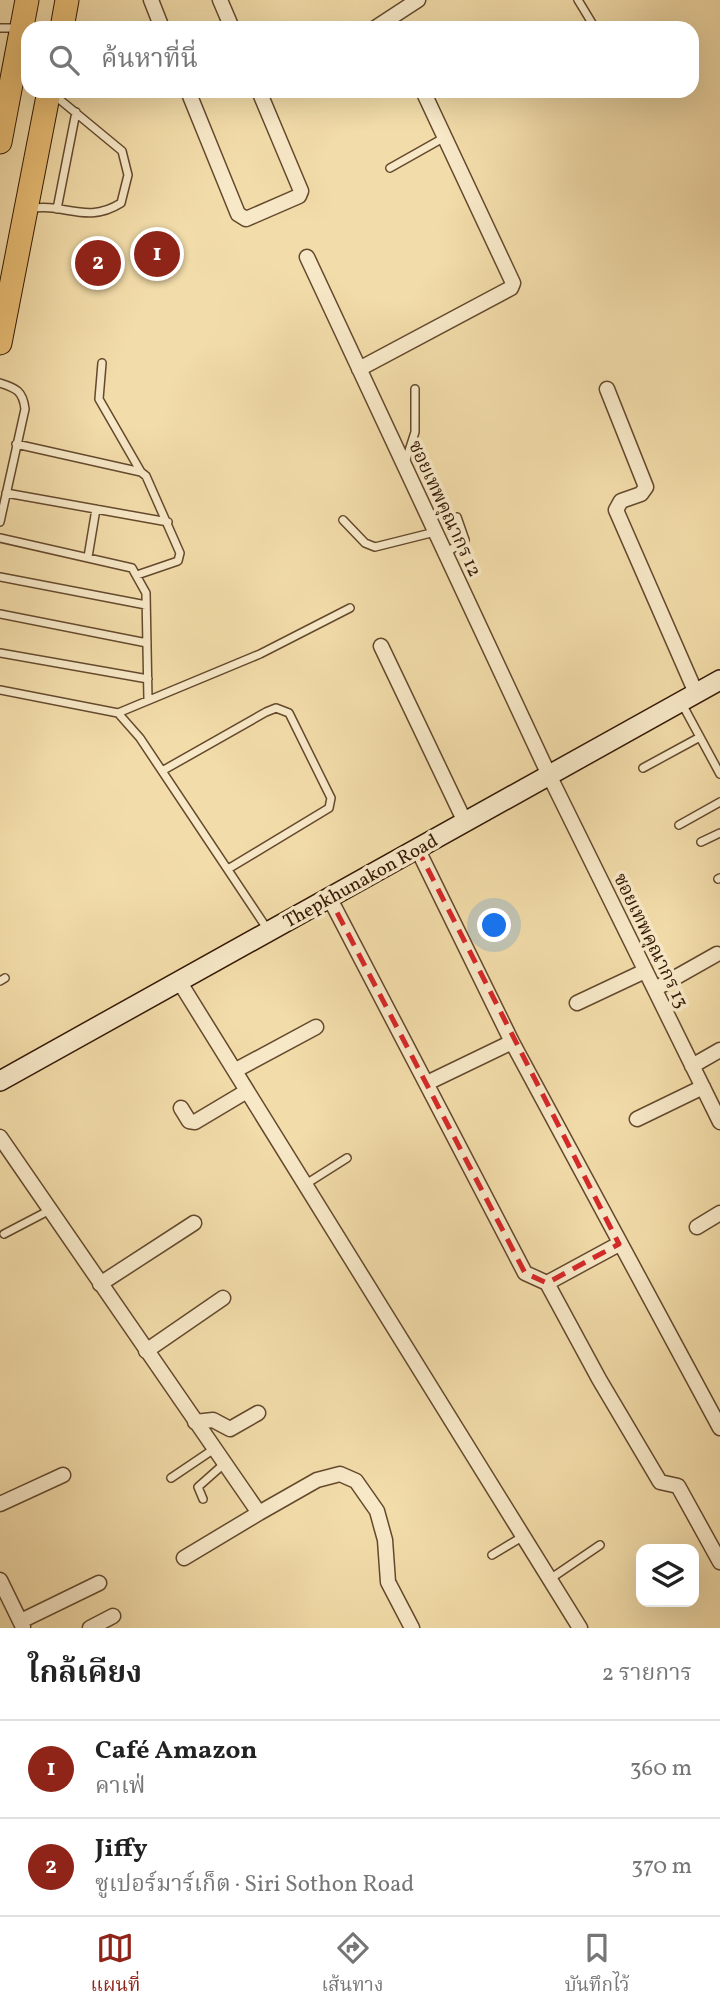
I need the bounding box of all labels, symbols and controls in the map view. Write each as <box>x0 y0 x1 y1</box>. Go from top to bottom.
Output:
search box <box>21 21 699 98</box>
icon: search <box>45 41 83 79</box>
text: ค้นหาที่นี่ <box>101 42 198 78</box>
pin: 1 <box>134 228 180 280</box>
pin: 2 <box>75 237 121 289</box>
street label: ซอยเทพคุณากร 12 <box>401 436 487 581</box>
street label: Thepkhunakon Road <box>279 828 443 935</box>
street label: ซอยเทพคุณากร 13 <box>606 869 694 1013</box>
your location <box>477 908 511 942</box>
map controls <box>636 1544 699 1607</box>
button: layers <box>636 1544 699 1607</box>
text: ใกล้เคียง <box>28 1653 142 1695</box>
text: 2 รายการ <box>602 1658 692 1690</box>
text: Café Amazon <box>95 1733 257 1769</box>
text: 1 <box>46 1753 56 1785</box>
text: 360 m <box>630 1753 692 1785</box>
text: คาเฟ่ <box>95 1771 145 1803</box>
text: Jiffy <box>95 1831 148 1867</box>
text: 2 <box>45 1851 57 1883</box>
text: 370 m <box>631 1851 692 1883</box>
text: ซูเปอร์มาร์เก็ต · Siri Sothon Road <box>95 1869 414 1901</box>
tab: แผนที่ <box>91 1929 140 2001</box>
tab: เส้นทาง <box>322 1929 383 2001</box>
tab: บันทึกไว้ <box>565 1929 629 2001</box>

